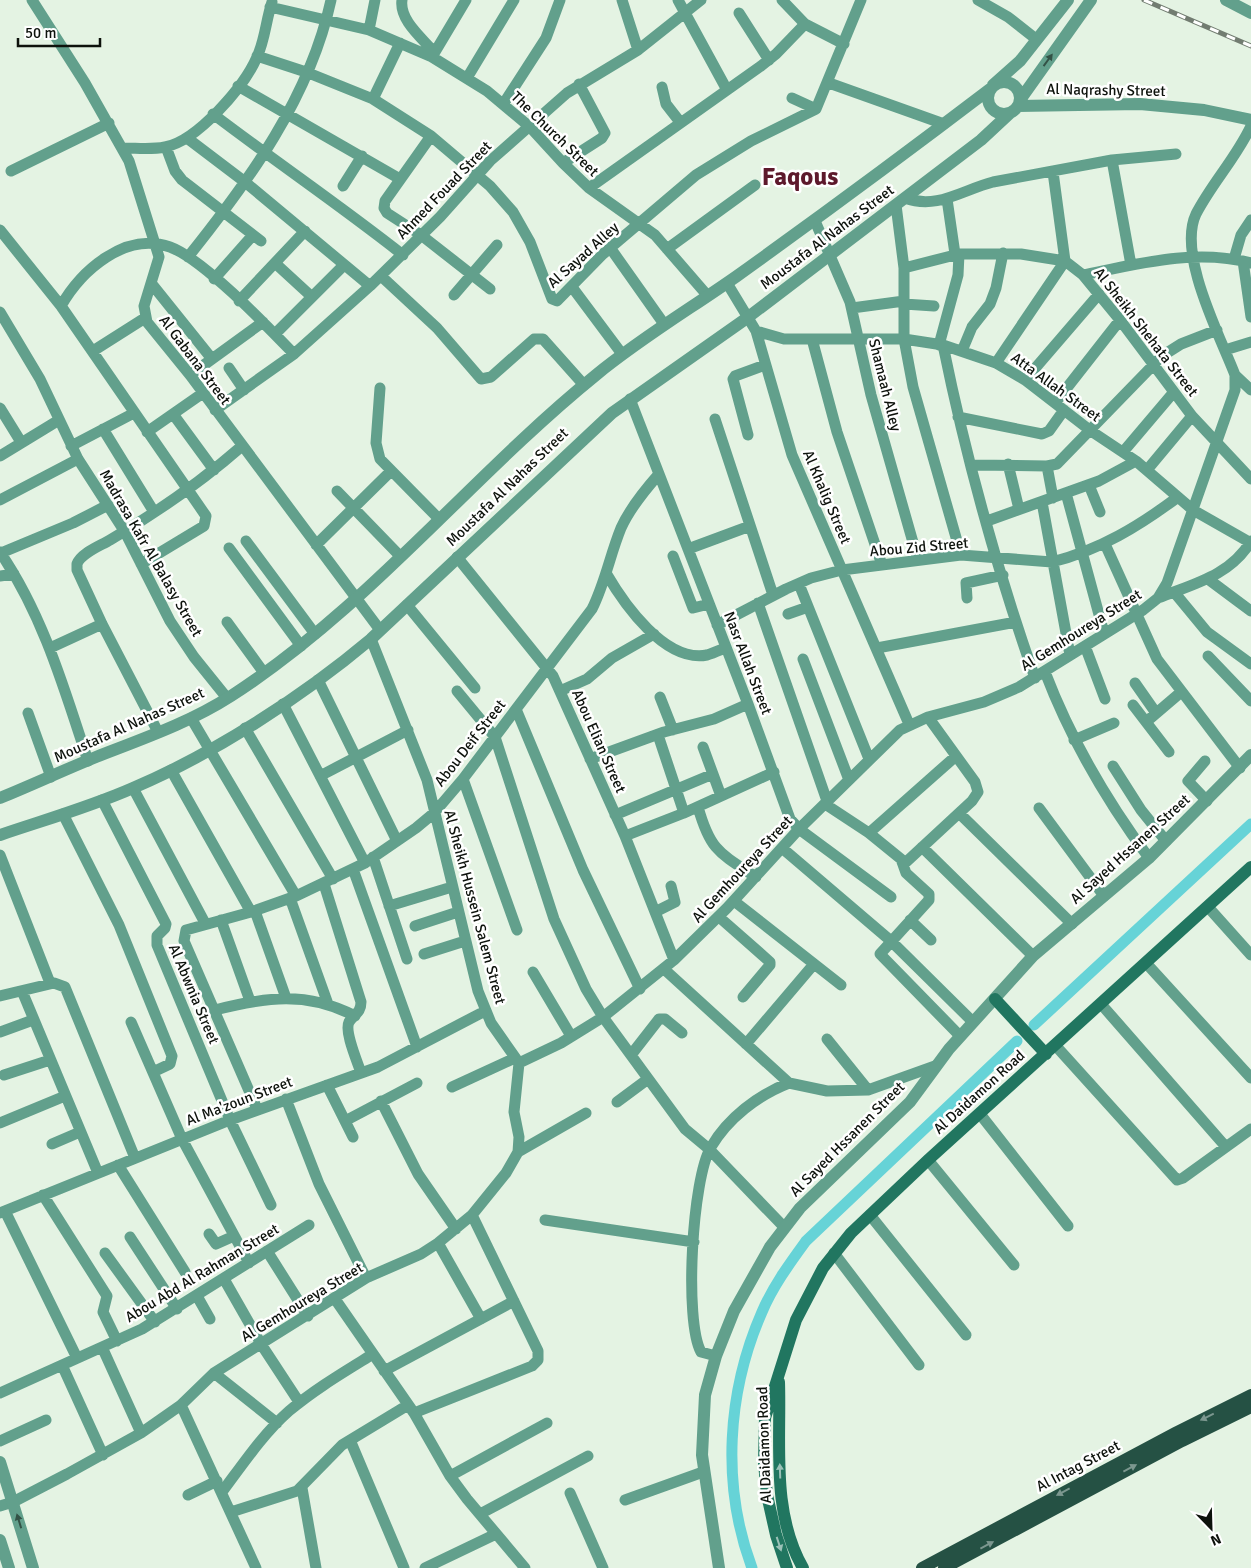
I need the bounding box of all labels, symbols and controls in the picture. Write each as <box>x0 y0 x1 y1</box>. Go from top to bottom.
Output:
scale bar <box>18 15 100 47</box>
text: 50 m <box>25 24 56 42</box>
one-way arrow <box>1043 53 1053 67</box>
street label: Al Naqrashy Street <box>1046 80 1166 100</box>
street label: The Church Street <box>508 88 602 180</box>
street label: Ahmed Fouad Street <box>393 137 495 243</box>
district label: Faqous <box>762 161 838 192</box>
street label: Moustafa Al Nahas Street <box>757 181 897 293</box>
street label: Al Sayad Alley <box>544 218 622 292</box>
street label: Al Sheikh Shehata Street <box>1090 264 1202 400</box>
street label: Al Gabana Street <box>155 312 235 408</box>
street label: Shamaah Alley <box>865 337 905 433</box>
street label: Atta Allah Street <box>1008 349 1104 425</box>
street label: Moustafa Al Nahas Street <box>442 424 572 550</box>
street label: Al Khalig Street <box>799 447 855 547</box>
street label: Madrasa Kafr Al Balasy Street <box>96 466 206 640</box>
street label: Abou Zid Street <box>869 534 969 560</box>
street label: Al Gemhoureya Street <box>1017 585 1145 675</box>
street label: Nasr Allah Street <box>720 609 776 717</box>
street label: Moustafa Al Nahas Street <box>51 684 207 766</box>
street label: Abou Elian Street <box>568 686 630 796</box>
street label: Abou Deif Street <box>431 696 509 790</box>
street label: Al Sayed Hssanen Street <box>1066 790 1194 908</box>
street label: Al Sheikh Hussein Salem Street <box>440 808 510 1006</box>
street label: Al Gemhoureya Street <box>688 812 796 926</box>
street label: Al Abwnia Street <box>165 941 223 1047</box>
street label: Al Daidamon Road <box>930 1046 1028 1138</box>
street label: Al Ma'zoun Street <box>183 1072 295 1130</box>
street label: Al Sayed Hssanen Street <box>786 1078 908 1200</box>
street label: Abou Abd Al Rahman Street <box>122 1220 282 1326</box>
street label: Al Gemhoureya Street <box>238 1258 366 1346</box>
street label: Al Daidamon Road <box>753 1386 775 1504</box>
one-way arrow <box>1200 1413 1214 1421</box>
street label: Al Intag Street <box>1033 1436 1123 1496</box>
one-way arrow <box>775 1463 783 1479</box>
one-way arrow <box>1123 1464 1138 1472</box>
one-way arrow <box>1057 1488 1070 1497</box>
north arrow <box>1186 1503 1236 1553</box>
one-way arrow <box>14 1514 22 1529</box>
text: N <box>1208 1530 1224 1549</box>
one-way arrow <box>776 1537 783 1552</box>
one-way arrow <box>980 1541 994 1549</box>

